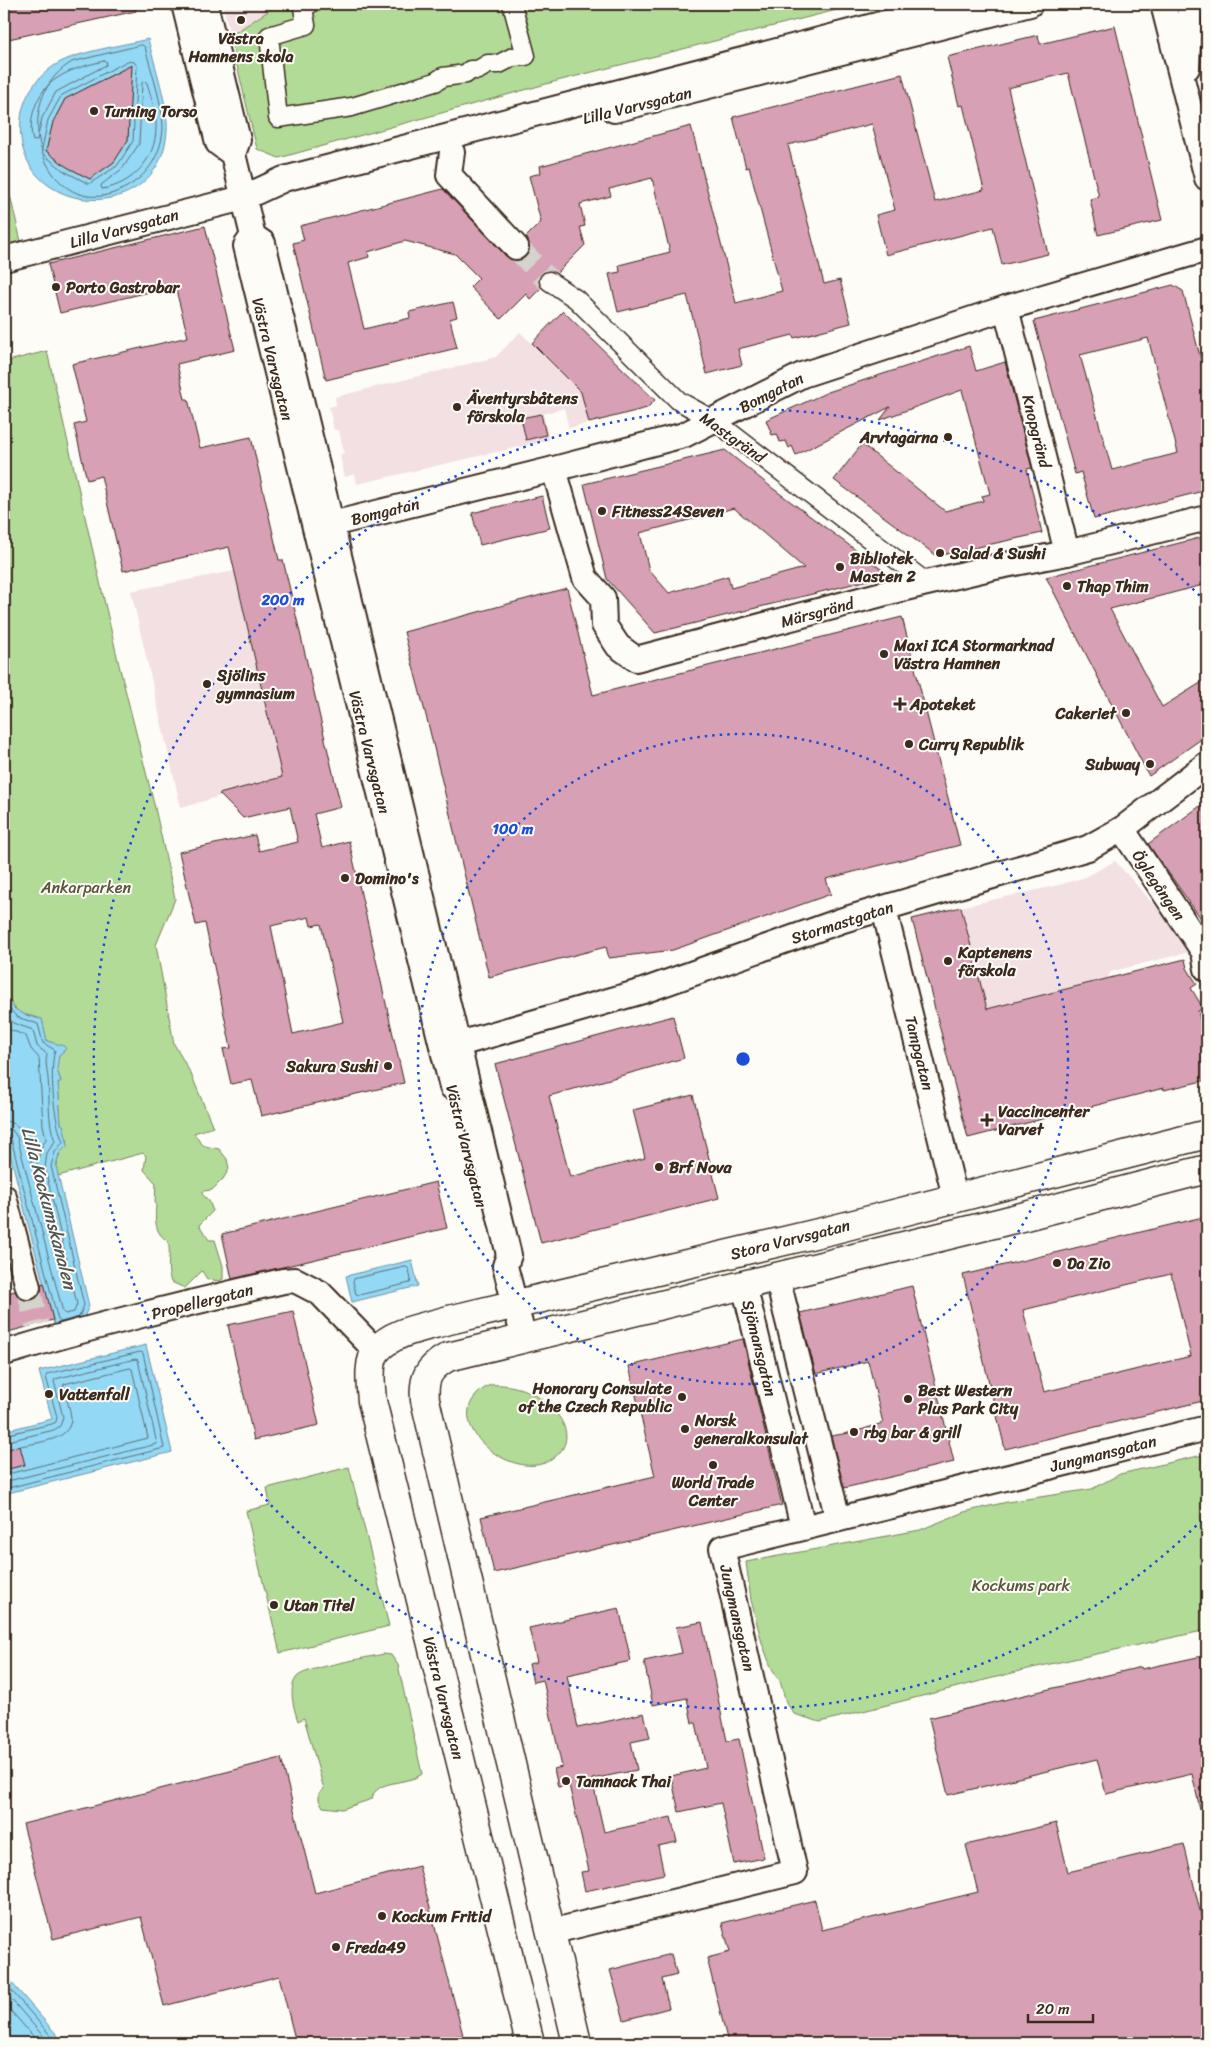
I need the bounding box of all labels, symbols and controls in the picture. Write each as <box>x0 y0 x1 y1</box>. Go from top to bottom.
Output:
marker: Västra Hamnens skola <box>235 14 247 26</box>
place label: Västra Hamnens skola <box>187 24 294 71</box>
street label: Lilla Varvsgatan <box>579 78 695 133</box>
place label: Turning Torso <box>104 97 198 126</box>
marker: Turning Torso <box>88 105 100 117</box>
street label: Lilla Varvsgatan <box>66 200 182 257</box>
place label: Porto Gastrobar <box>66 273 180 302</box>
marker: Porto Gastrobar <box>50 281 62 293</box>
street label: Västra Varvsgatan <box>243 294 302 424</box>
street label: Bomgatan <box>734 364 809 421</box>
place label: Äventyrsbåtens förskola <box>466 384 578 431</box>
street label: Knopgränd <box>1013 391 1060 472</box>
marker: Äventyrsbåtens förskola <box>451 401 463 413</box>
street label: Mastgränd <box>694 404 773 472</box>
place label: Arvtagarna <box>859 423 939 452</box>
marker: Arvtagarna <box>942 431 954 443</box>
street label: Bomgatan <box>348 489 423 534</box>
place label: Fitness24Seven <box>611 497 725 526</box>
marker: Fitness24Seven <box>596 505 608 517</box>
place label: Salad & Sushi <box>949 539 1047 568</box>
place label: Bibliotek Masten 2 <box>849 544 917 591</box>
marker: Salad & Sushi <box>934 547 946 559</box>
marker: Bibliotek Masten 2 <box>834 561 846 573</box>
place label: Thap Thim <box>1077 572 1149 601</box>
marker: Thap Thim <box>1061 580 1073 592</box>
text: 200 m <box>260 587 305 613</box>
street label: Märsgränd <box>777 588 858 636</box>
place label: Maxi ICA Stormarknad Västra Hamnen <box>893 631 1055 678</box>
marker: Maxi ICA Stormarknad Västra Hamnen <box>878 648 890 660</box>
place label: Sjölins gymnasium <box>215 661 295 708</box>
marker: Sjölins gymnasium <box>201 678 213 690</box>
street label: Västra Varvsgatan <box>340 687 399 817</box>
place label: Apoteket <box>909 690 976 719</box>
marker: Apoteket <box>894 698 906 710</box>
place label: Cakeriet <box>1055 699 1118 728</box>
marker: Cakeriet <box>1120 707 1132 719</box>
place label: Curry Republik <box>918 730 1025 759</box>
marker: Curry Republik <box>903 738 915 750</box>
place label: Subway <box>1084 750 1141 779</box>
marker: Subway <box>1144 758 1156 770</box>
text: 100 m <box>493 816 534 842</box>
street label: Öglegången <box>1124 844 1193 927</box>
place label: Domino's <box>355 864 419 893</box>
marker: Domino's <box>339 872 351 884</box>
park label: Ankarparken <box>40 873 131 902</box>
street label: Stormastgatan <box>787 892 897 953</box>
place label: Kaptenens förskola <box>957 938 1032 985</box>
marker: Kaptenens förskola <box>942 955 954 967</box>
street label: Tampgatan <box>896 1013 943 1094</box>
centre of rings <box>734 1050 752 1068</box>
place label: Sakura Sushi <box>285 1052 380 1081</box>
marker: Sakura Sushi <box>382 1060 394 1072</box>
street label: Västra Varvsgatan <box>437 1081 496 1211</box>
place label: Vaccincenter Varvet <box>998 1097 1090 1144</box>
marker: Vaccincenter Varvet <box>980 1113 994 1127</box>
water label: Lilla Kockumskanalen <box>12 1123 87 1295</box>
place label: Brf Nova <box>669 1153 733 1182</box>
marker: Brf Nova <box>653 1161 665 1173</box>
street label: Stora Varvsgatan <box>727 1210 853 1268</box>
place label: Da Zio <box>1067 1249 1110 1278</box>
marker: Da Zio <box>1051 1257 1063 1269</box>
street label: Propellergatan <box>148 1275 257 1328</box>
street label: Sjömansgatan <box>733 1297 786 1400</box>
place label: Honorary Consulate of the Czech Republic <box>519 1374 673 1421</box>
place label: Best Western Plus Park City <box>918 1376 1019 1423</box>
place label: Vattenfall <box>59 1380 131 1409</box>
marker: Vattenfall <box>43 1388 55 1400</box>
marker: Honorary Consulate of the Czech Republic <box>676 1391 688 1403</box>
marker: Best Western Plus Park City <box>902 1393 914 1405</box>
place label: Norsk generalkonsulat <box>693 1406 809 1453</box>
place label: rbg bar & grill <box>863 1418 963 1447</box>
marker: Norsk generalkonsulat <box>679 1423 691 1435</box>
marker: rbg bar & grill <box>848 1426 860 1438</box>
street label: Jungmansgatan <box>1046 1426 1160 1481</box>
marker: World Trade Center <box>707 1459 719 1471</box>
place label: World Trade Center <box>672 1468 755 1515</box>
street label: Jungmansgatan <box>711 1561 764 1675</box>
park label: Kockums park <box>972 1571 1071 1600</box>
place label: Utan Titel <box>284 1591 356 1620</box>
marker: Utan Titel <box>268 1599 280 1611</box>
street label: Västra Varvsgatan <box>414 1633 473 1763</box>
place label: Tamnack Thai <box>576 1767 672 1796</box>
marker: Tamnack Thai <box>560 1775 572 1787</box>
place label: Kockum Fritid <box>391 1902 492 1931</box>
marker: Kockum Fritid <box>376 1910 388 1922</box>
place label: Freda49 <box>345 1933 406 1962</box>
marker: Freda49 <box>330 1941 342 1953</box>
scale bar <box>1028 1992 1094 2024</box>
text: 20 m <box>1036 1996 1070 2022</box>

